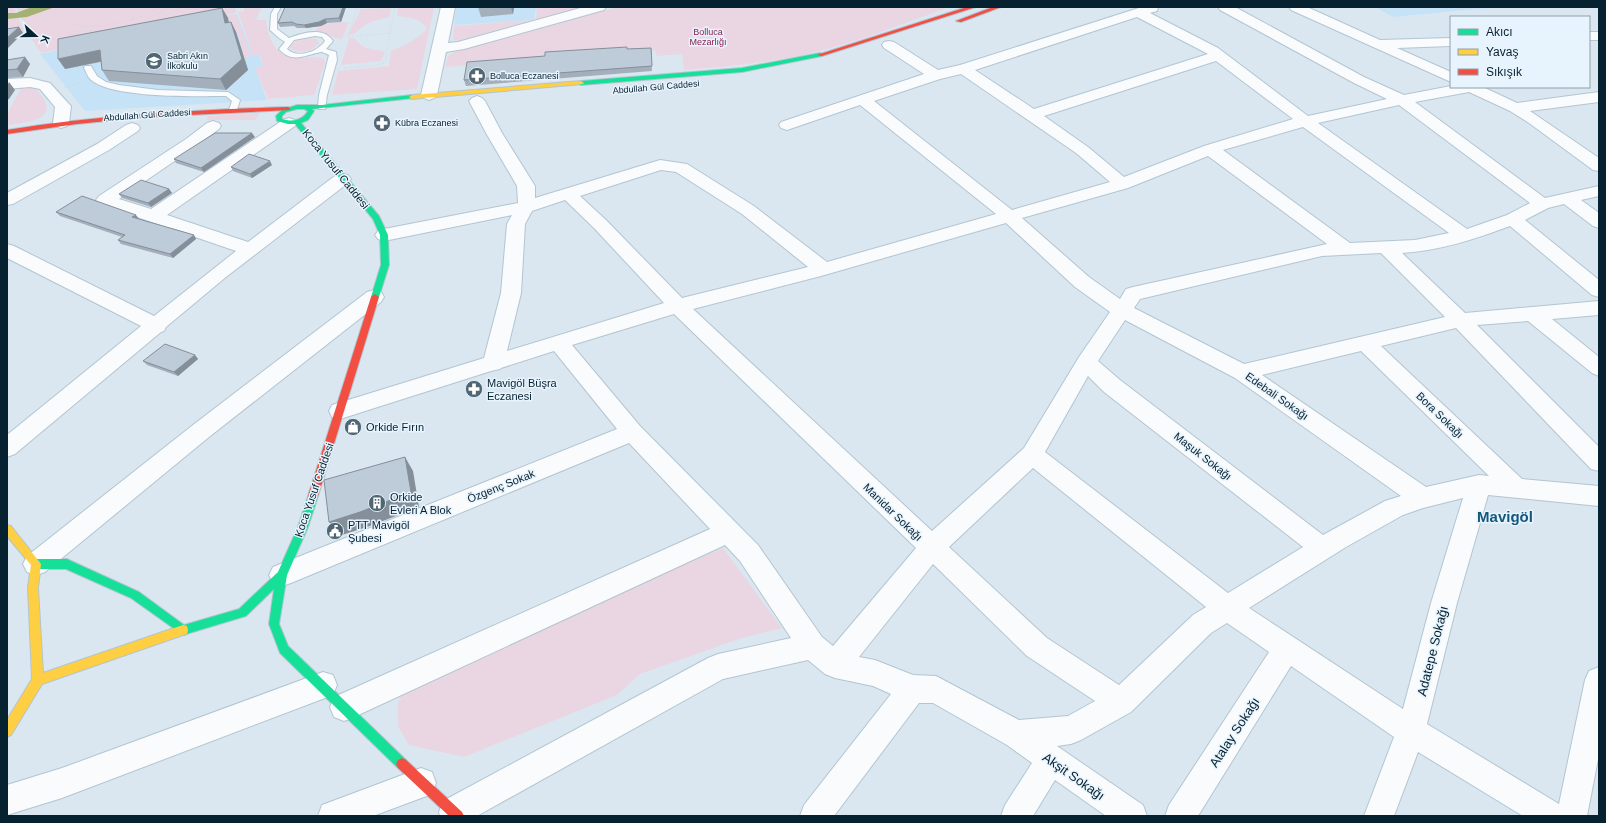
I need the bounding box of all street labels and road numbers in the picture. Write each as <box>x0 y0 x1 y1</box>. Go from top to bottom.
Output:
street label: Abdullah Gül Caddesi <box>612 78 700 96</box>
street label: Abdullah Gül Caddesi <box>103 107 191 123</box>
street label: Koca Yusuf Caddesi <box>300 127 372 211</box>
street label: Edebali Sokağı <box>1243 370 1311 422</box>
street label: Bora Sokağı <box>1414 390 1466 440</box>
street label: Maşuk Sokağı <box>1172 430 1234 482</box>
street label: Koca Yusuf Caddesi <box>292 441 336 539</box>
street label: Özgenç Sokak <box>466 467 537 505</box>
street label: Manidar Sokağı <box>861 481 925 543</box>
street label: Adatepe Sokağı <box>1414 604 1451 698</box>
street label: Atalay Sokağı <box>1206 695 1263 770</box>
street label: Akşit Sokağı <box>1040 750 1108 803</box>

